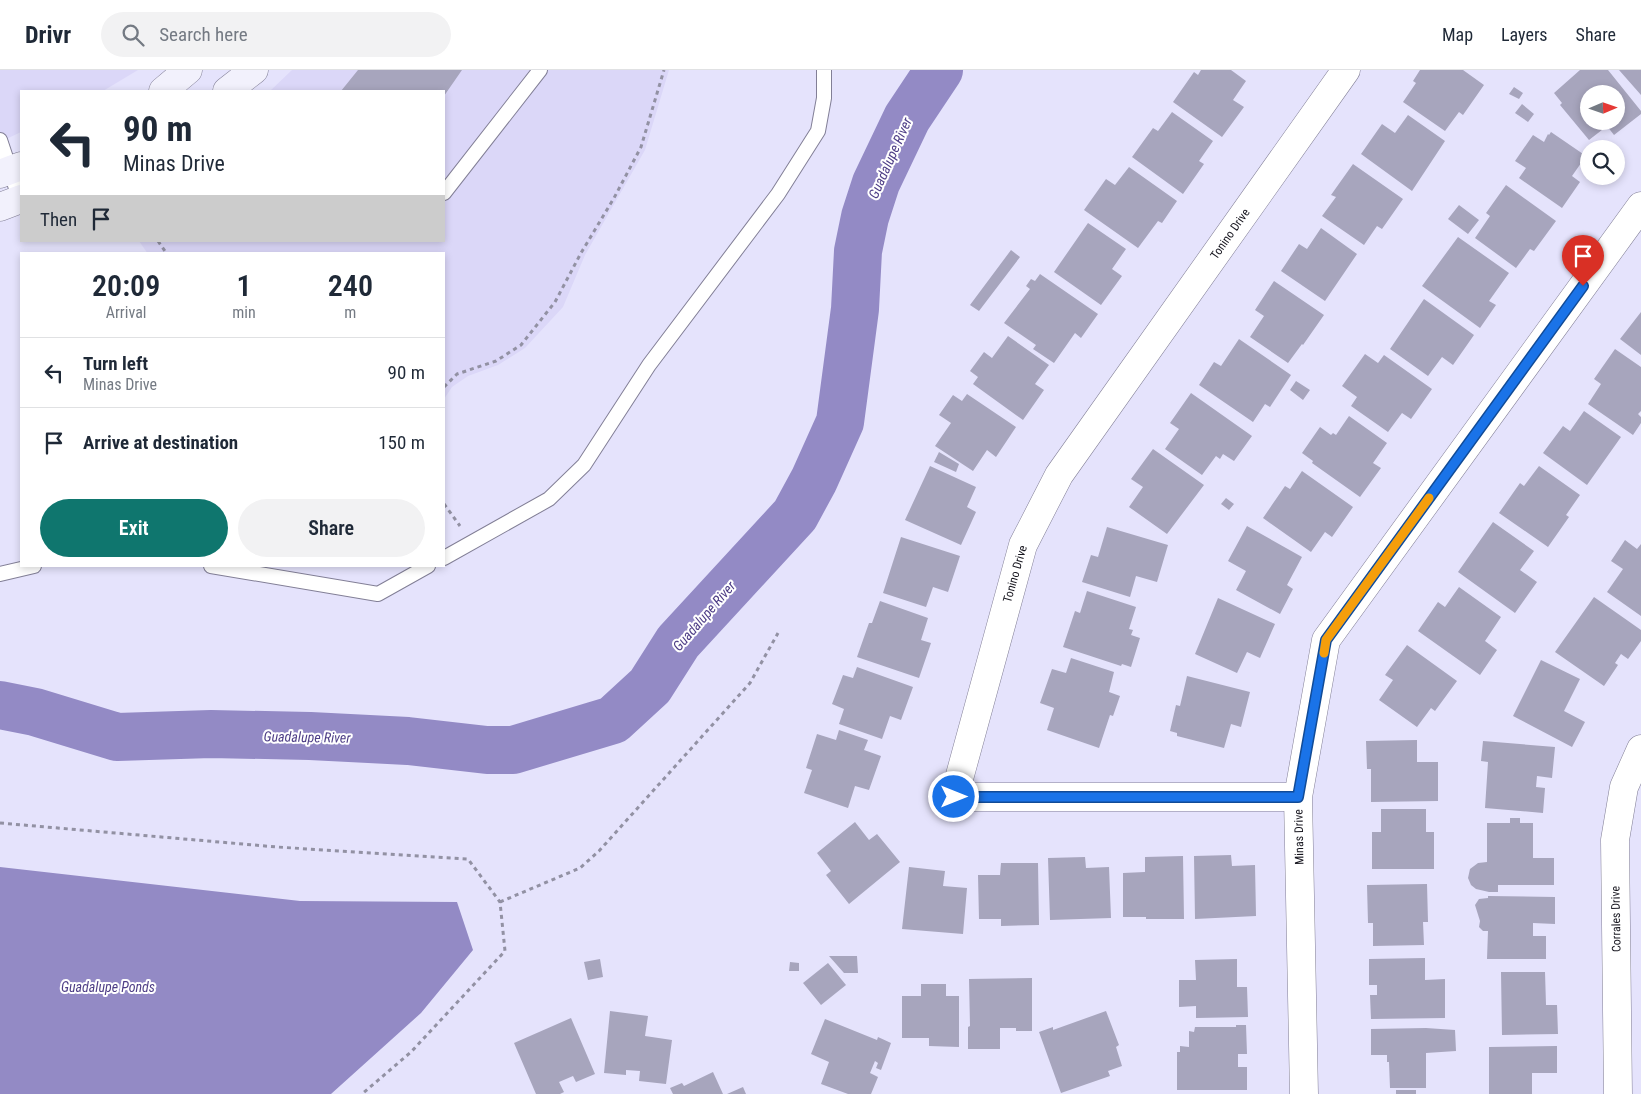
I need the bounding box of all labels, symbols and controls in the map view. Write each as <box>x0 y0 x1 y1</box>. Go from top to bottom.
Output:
search box <box>101 12 451 57</box>
text: Drivr <box>25 21 71 49</box>
icon: search <box>119 21 147 49</box>
text: Search here <box>159 23 248 46</box>
text: Map <box>1442 24 1473 45</box>
text: Layers <box>1501 24 1548 45</box>
text: Share <box>1576 24 1616 45</box>
north arrow <box>1580 85 1625 130</box>
map controls <box>1580 85 1625 185</box>
text: 90 m <box>123 109 192 150</box>
icon: left <box>40 110 105 175</box>
water label: Guadalupe River <box>865 114 915 201</box>
button: search <box>1580 140 1625 185</box>
text: Minas Drive <box>123 151 225 176</box>
icon: arrive <box>87 205 115 233</box>
street label: Tonino Drive <box>1207 206 1253 262</box>
text: Then <box>40 208 77 231</box>
pin <box>1562 235 1604 286</box>
icon: arrive <box>1569 242 1597 270</box>
text: 20:09 <box>92 268 160 303</box>
text: 1 <box>236 268 252 303</box>
text: 240 <box>328 268 373 303</box>
text: Arrival <box>106 303 146 322</box>
text: min <box>232 303 256 322</box>
text: m <box>344 303 356 322</box>
text: Turn left <box>83 352 148 375</box>
icon: left <box>40 359 68 387</box>
text: 90 m <box>388 361 425 384</box>
text: Minas Drive <box>83 375 157 394</box>
icon: arrive <box>40 429 68 457</box>
text: Arrive at destination <box>83 431 238 454</box>
text: 150 m <box>378 431 425 454</box>
button: Exit <box>40 499 228 557</box>
button: Share <box>238 499 425 557</box>
street label: Tonino Drive <box>1000 543 1030 604</box>
water label: Guadalupe River <box>669 577 739 654</box>
water label: Guadalupe River <box>263 728 351 746</box>
position arrow <box>927 770 979 822</box>
street label: Minas Drive <box>1292 809 1306 865</box>
street label: Corrales Drive <box>1608 885 1624 952</box>
water label: Guadalupe Ponds <box>61 979 155 995</box>

